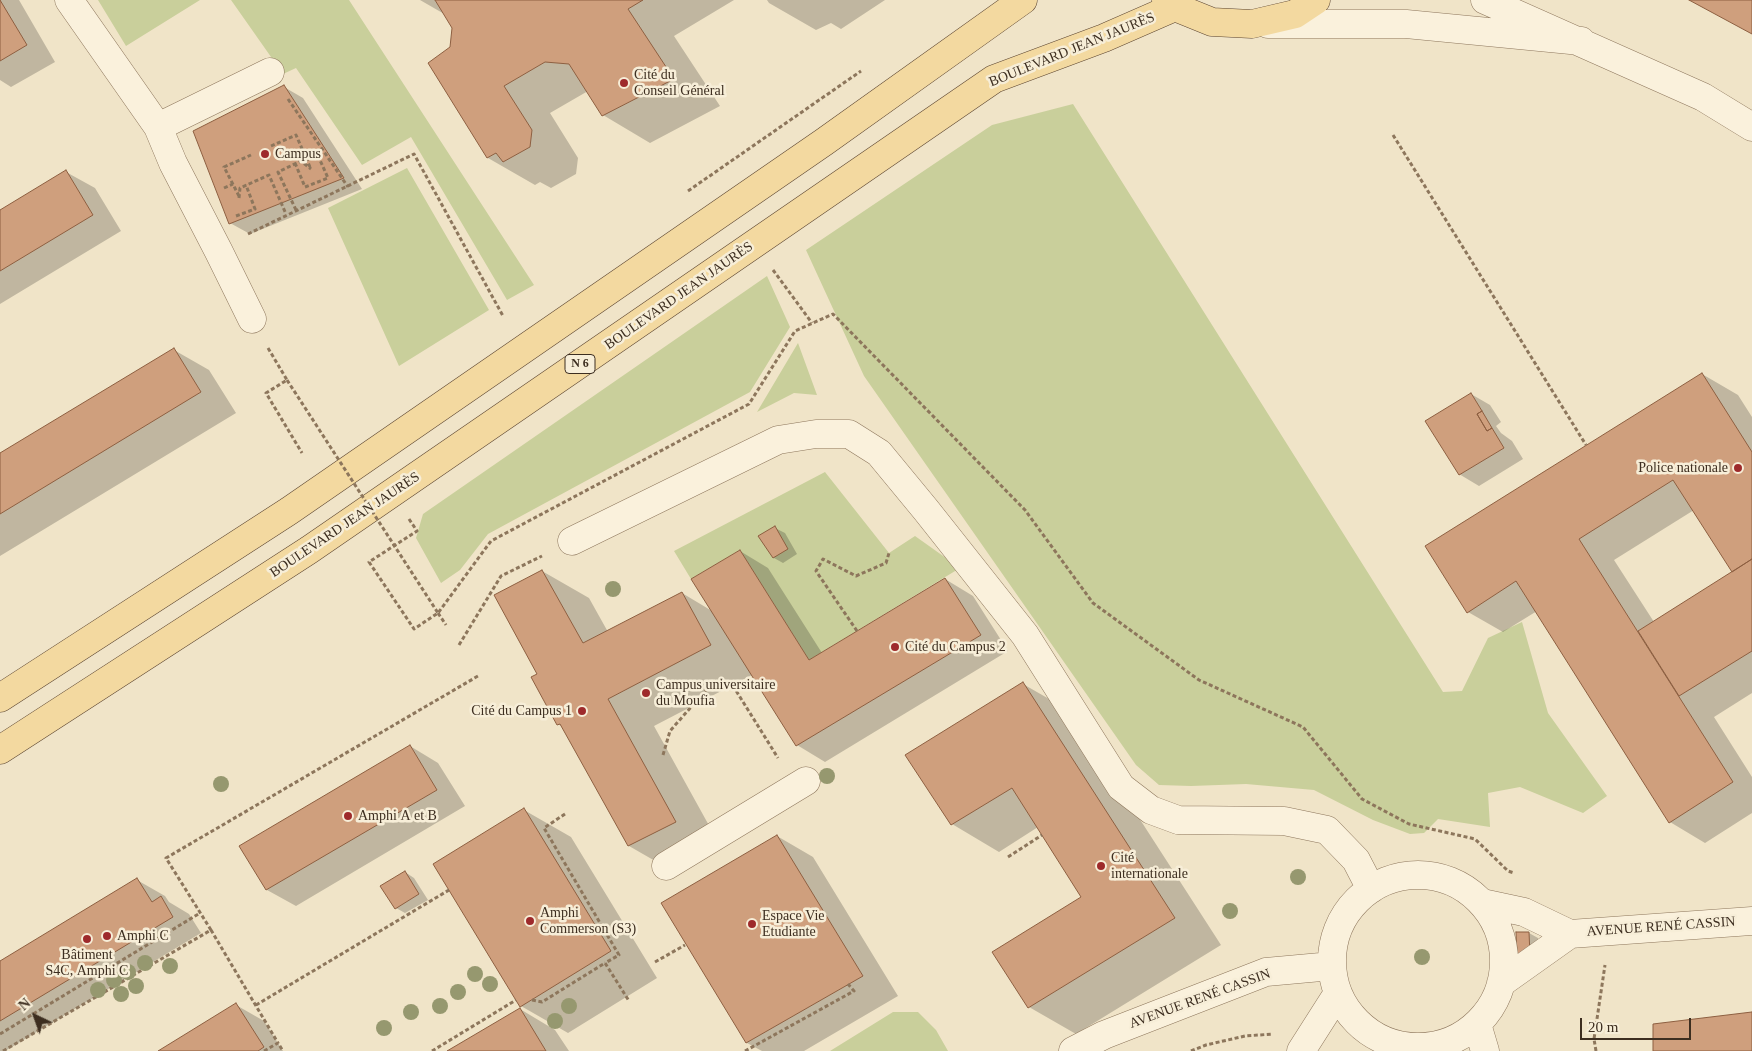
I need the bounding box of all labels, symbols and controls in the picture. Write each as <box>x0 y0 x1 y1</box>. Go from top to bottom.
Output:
street label: BOULEVARD JEAN JAURÈS <box>987 9 1157 91</box>
place label: Cité du Conseil Général <box>634 67 725 100</box>
marker: Cité du Conseil Général <box>618 77 630 89</box>
place label: Campus <box>275 146 321 162</box>
marker: Campus <box>259 148 271 160</box>
street label: BOULEVARD JEAN JAURÈS <box>602 238 756 354</box>
road number: N 6 <box>565 354 595 374</box>
place label: Police nationale <box>1638 460 1728 476</box>
marker: Police nationale <box>1732 462 1744 474</box>
street label: BOULEVARD JEAN JAURÈS <box>267 469 423 581</box>
place label: Cité du Campus 2 <box>905 639 1006 655</box>
marker: Cité du Campus 2 <box>889 641 901 653</box>
place label: Campus universitaire du Moufia <box>656 677 775 710</box>
marker: Campus universitaire du Moufia <box>640 687 652 699</box>
place label: Cité du Campus 1 <box>471 703 572 719</box>
marker: Cité du Campus 1 <box>576 705 588 717</box>
place label: Amphi A et B <box>358 808 437 824</box>
marker: Amphi A et B <box>342 810 354 822</box>
place label: Cité internationale <box>1111 850 1188 882</box>
marker: Cité internationale <box>1095 860 1107 872</box>
place label: Amphi Commerson (S3) <box>540 905 636 938</box>
place label: Espace Vie Etudiante <box>762 908 825 940</box>
street label: AVENUE RENÉ CASSIN <box>1586 913 1736 941</box>
marker: Amphi Commerson (S3) <box>524 915 536 927</box>
marker: Espace Vie Etudiante <box>746 918 758 930</box>
place label: Amphi C <box>117 928 169 944</box>
marker: Amphi C <box>101 930 113 942</box>
marker: Bâtiment S4C, Amphi C <box>81 933 93 945</box>
place label: Bâtiment S4C, Amphi C <box>46 947 128 980</box>
street label: AVENUE RENÉ CASSIN <box>1127 966 1273 1032</box>
north arrow <box>10 991 60 1041</box>
text: N <box>16 996 33 1013</box>
scale bar <box>1582 1008 1693 1040</box>
text: 20 m <box>1588 1019 1618 1035</box>

